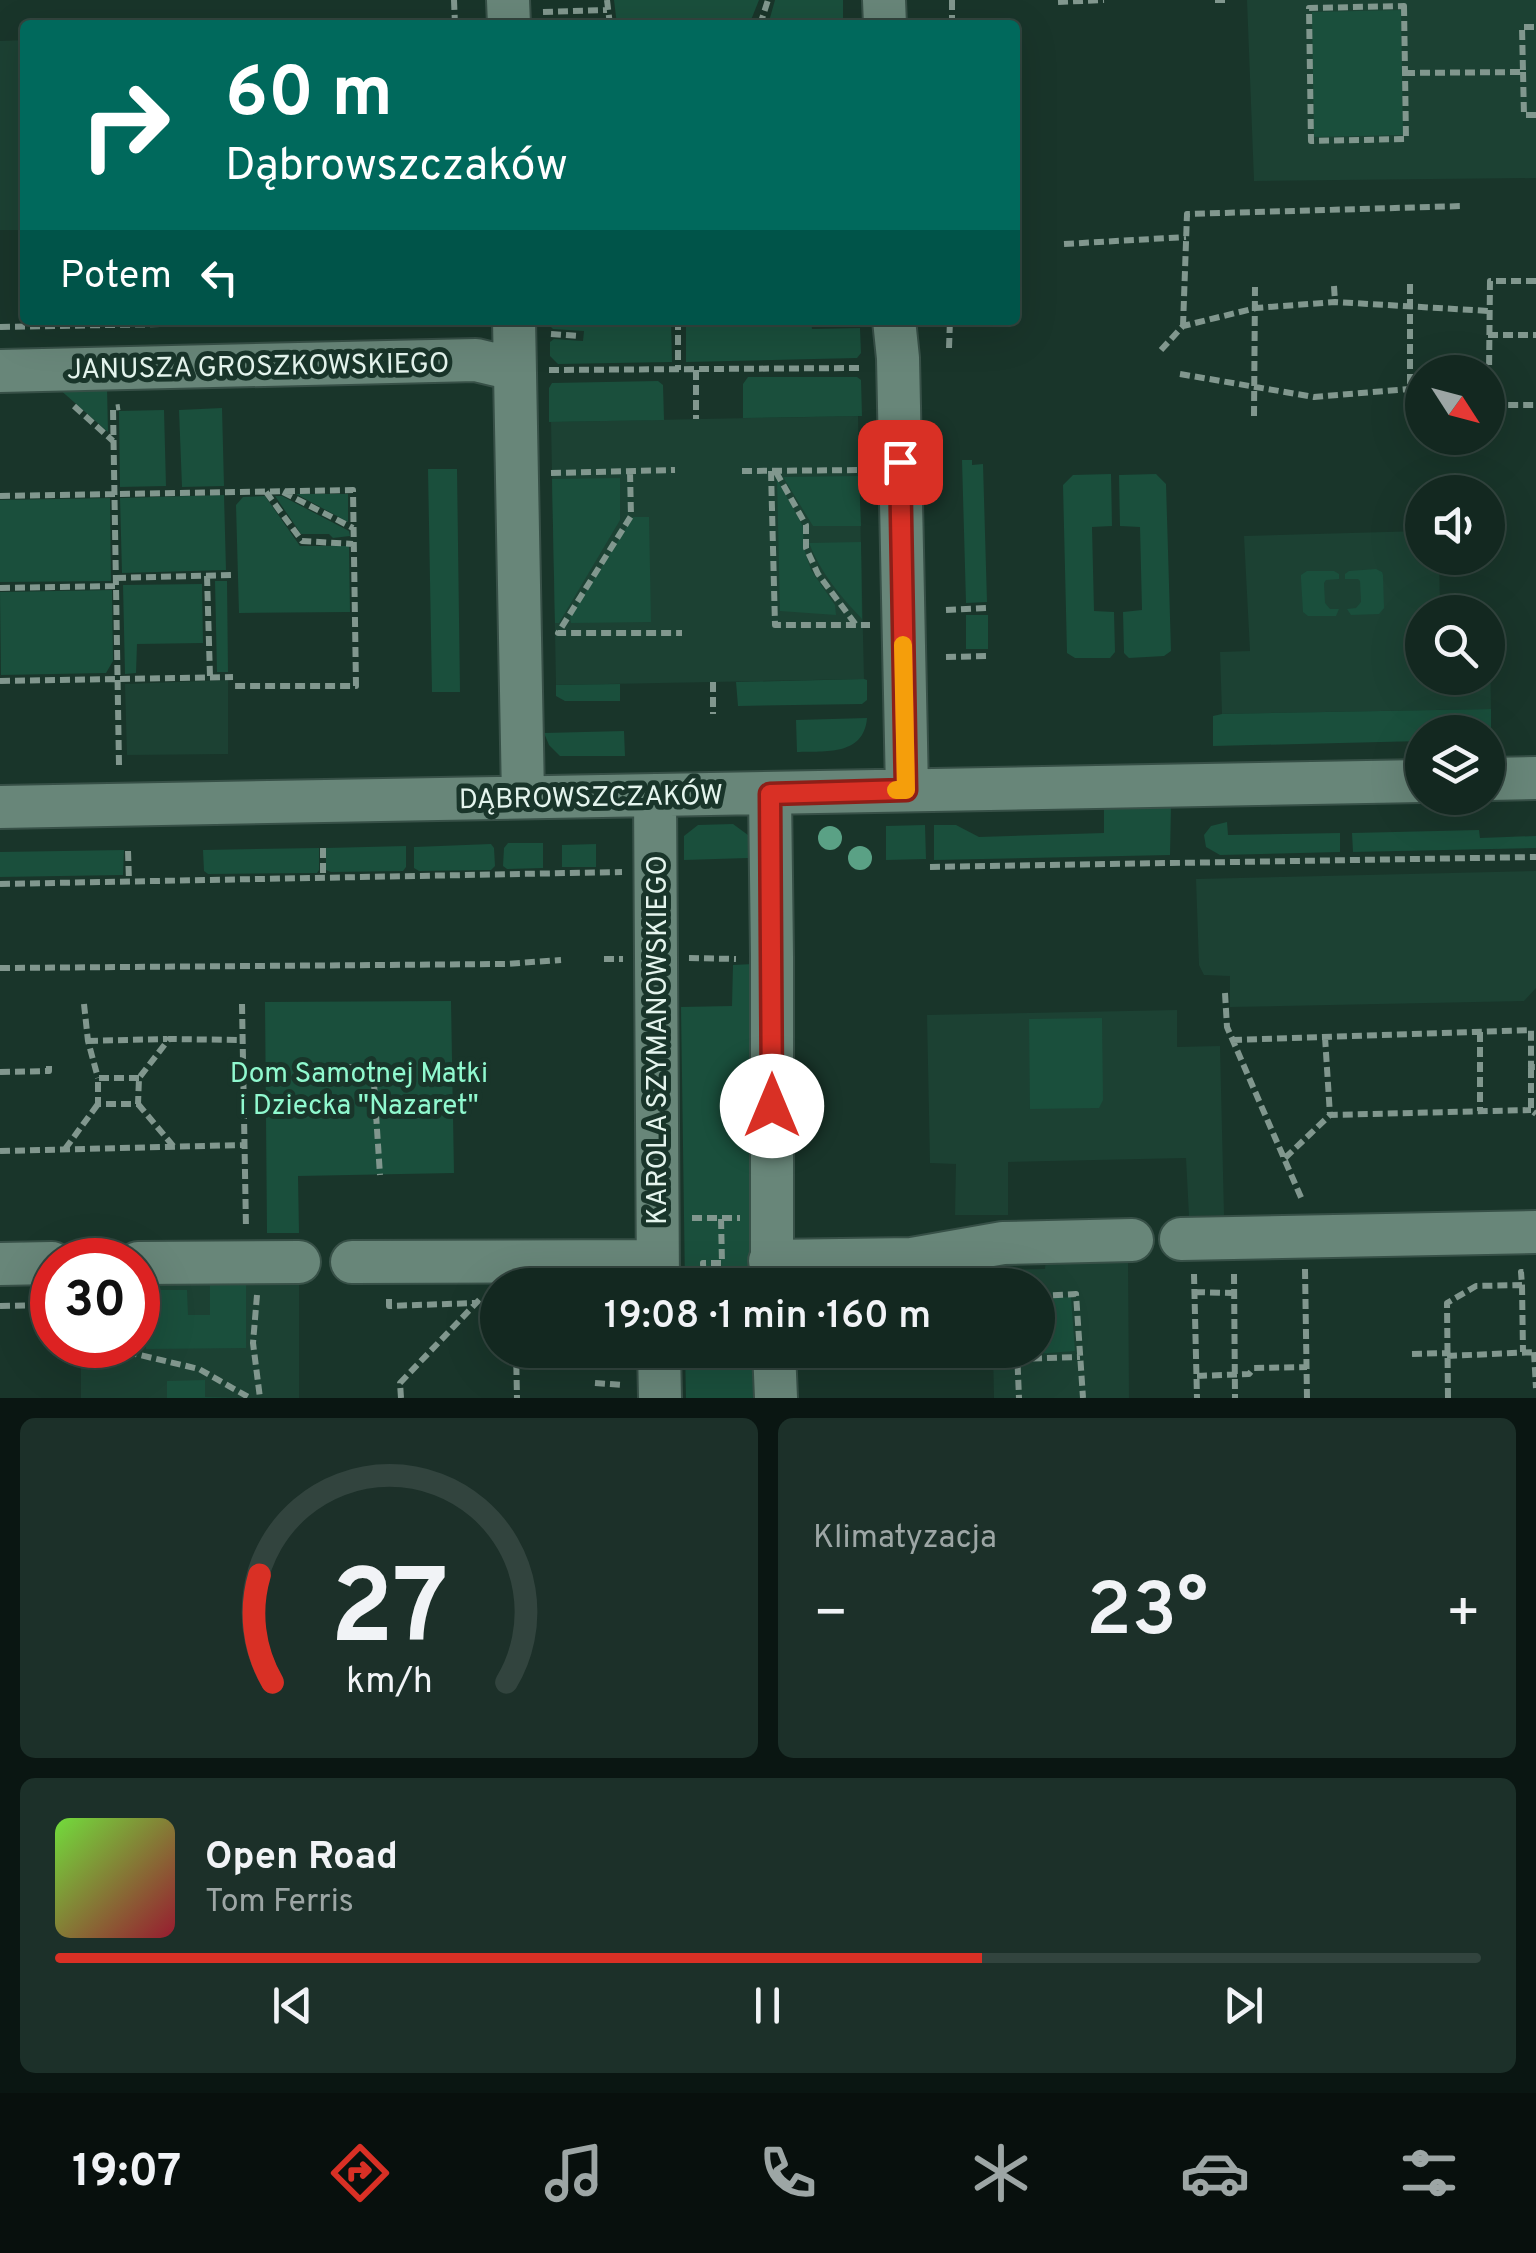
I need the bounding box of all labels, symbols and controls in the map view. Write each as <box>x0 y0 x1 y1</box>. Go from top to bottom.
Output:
text: 60 m <box>225 52 393 141</box>
icon: right <box>60 60 190 190</box>
text: Dąbrowszczaków <box>225 139 568 196</box>
icon: left <box>192 250 247 305</box>
text: Potem <box>60 253 172 302</box>
street label: JANUSZA GROSZKOWSKIEGO <box>66 347 450 389</box>
north arrow <box>1405 355 1505 455</box>
map controls <box>1405 355 1505 815</box>
pin <box>858 420 943 505</box>
icon: arrive <box>873 435 928 490</box>
button: sound <box>1405 475 1505 575</box>
button: search <box>1405 595 1505 695</box>
button: layers <box>1405 715 1505 815</box>
street label: DĄBROWSZCZAKÓW <box>459 777 724 819</box>
street label: KAROLA SZYMANOWSKIEGO <box>641 855 677 1225</box>
position arrow <box>720 1054 824 1158</box>
park label: Dom Samotnej Matki i Dziecka "Nazaret" <box>230 1057 488 1125</box>
speed limit sign: 30 <box>30 1238 160 1368</box>
text: 19:08 · 1 min · 160 m <box>604 1293 931 1342</box>
text: Klimatyzacja <box>813 1519 997 1559</box>
text: 27 <box>330 1548 448 1680</box>
text: 23° <box>1086 1567 1208 1662</box>
text: − <box>813 1581 848 1651</box>
text: + <box>1446 1581 1481 1651</box>
text: km/h <box>346 1660 432 1706</box>
text: Open Road <box>205 1834 398 1883</box>
text: Tom Ferris <box>205 1883 354 1923</box>
icon: previous <box>265 1978 320 2033</box>
icon: pause <box>740 1978 795 2033</box>
icon: next <box>1216 1978 1271 2033</box>
icon: directions <box>325 2138 395 2208</box>
icon: music <box>539 2138 609 2208</box>
icon: phone <box>753 2138 823 2208</box>
icon: climate <box>966 2138 1036 2208</box>
icon: car <box>1180 2138 1250 2208</box>
icon: filters <box>1394 2138 1464 2208</box>
text: 19:07 <box>72 2145 181 2202</box>

